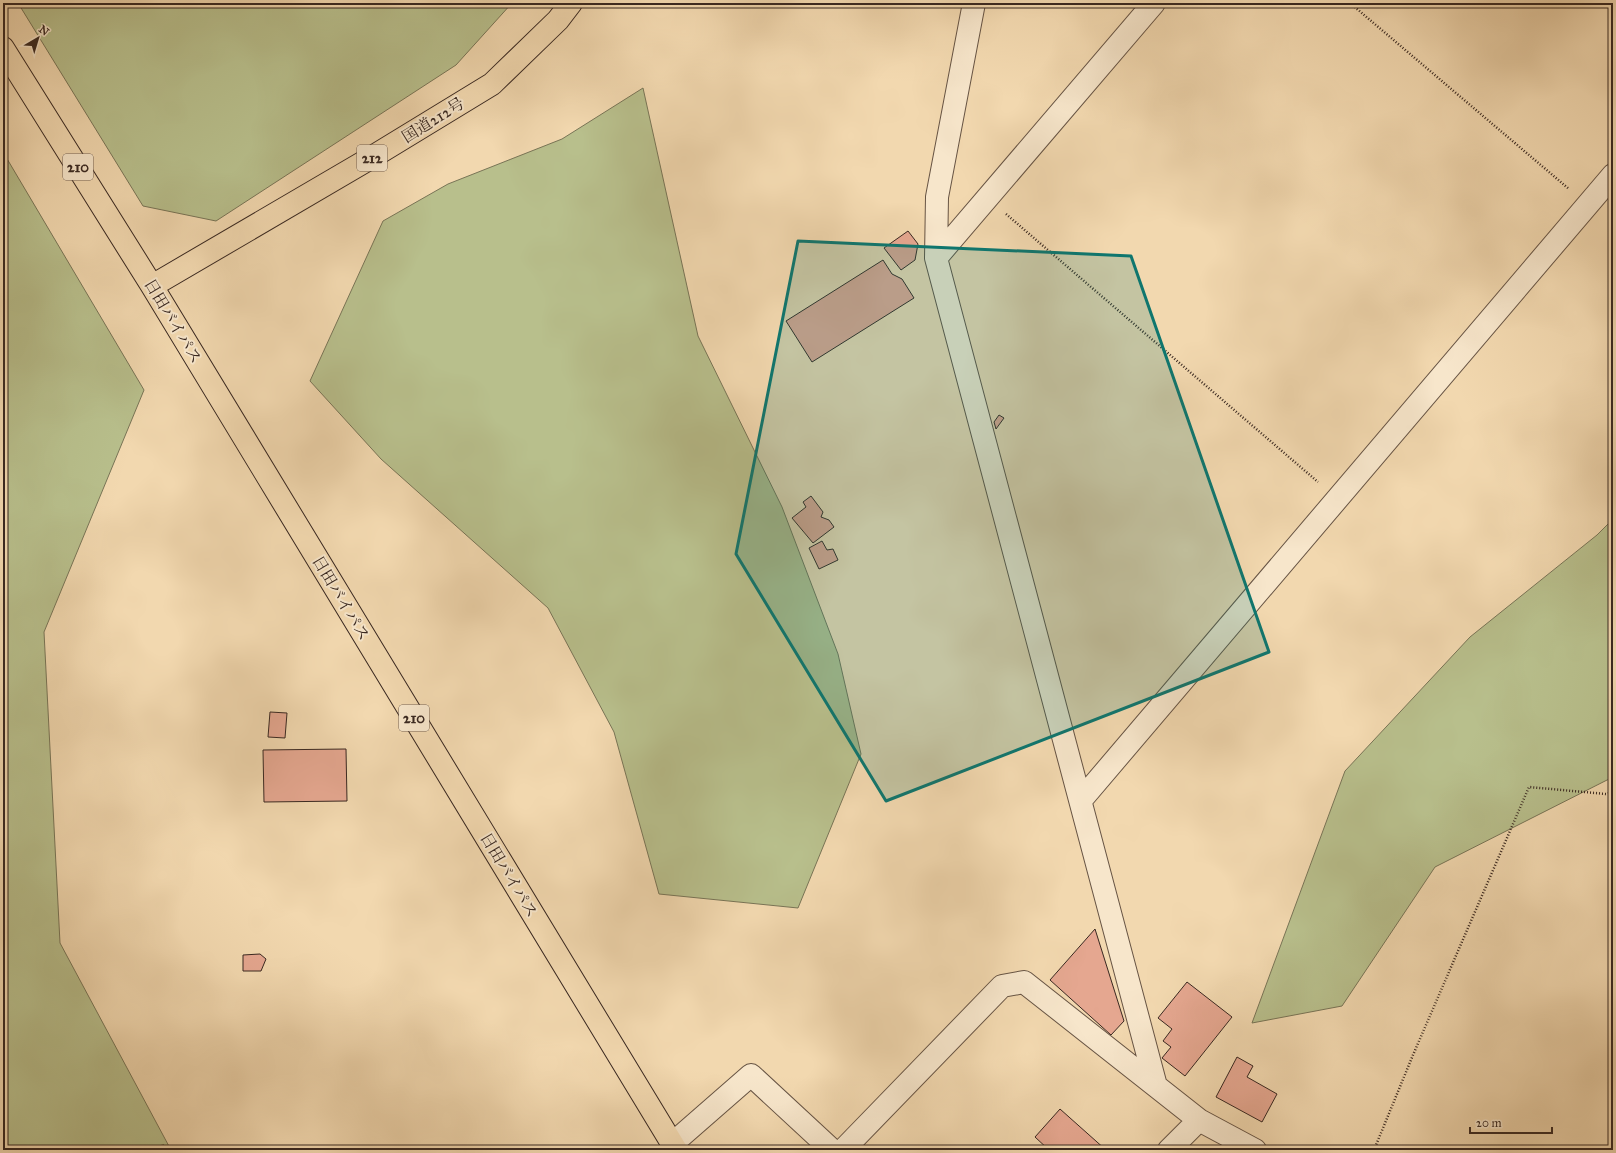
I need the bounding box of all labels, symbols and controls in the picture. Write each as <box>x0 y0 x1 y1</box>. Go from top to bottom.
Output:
north arrow <box>18 18 58 58</box>
text: N <box>36 23 52 39</box>
street label: 国道212号 <box>398 93 468 147</box>
road number: 212 <box>357 145 387 171</box>
road number: 210 <box>63 154 93 180</box>
street label: 日田バイパス <box>140 275 206 367</box>
street label: 日田バイパス <box>308 552 374 644</box>
road number: 210 <box>399 705 429 731</box>
street label: 日田バイパス <box>476 829 542 921</box>
scale bar <box>1470 1109 1552 1135</box>
text: 20 m <box>1476 1116 1502 1130</box>

